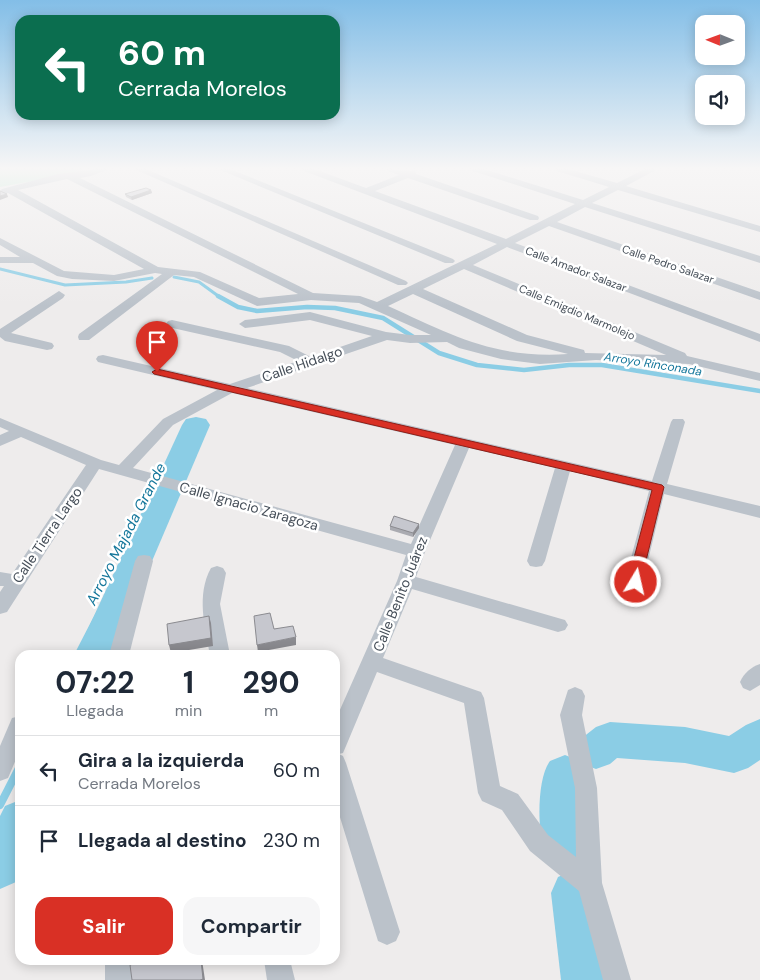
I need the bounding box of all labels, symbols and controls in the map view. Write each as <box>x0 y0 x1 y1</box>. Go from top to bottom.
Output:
north arrow <box>695 15 745 65</box>
map controls <box>695 15 745 125</box>
text: 60 m <box>118 30 206 76</box>
icon: left <box>35 35 100 100</box>
text: Cerrada Morelos <box>118 74 287 103</box>
button: sound <box>695 75 745 125</box>
street label: Calle Pedro Salazar <box>620 242 716 286</box>
street label: Calle Amador Salazar <box>523 243 629 295</box>
street label: Calle Emigdio Marmolejo <box>517 281 637 343</box>
pin <box>136 321 178 372</box>
icon: arrive <box>143 328 171 356</box>
street label: Calle Hidalgo <box>259 342 345 386</box>
water label: Arroyo Rinconada <box>602 348 703 380</box>
water label: Arroyo Majada Grande <box>81 459 171 609</box>
street label: Calle Ignacio Zaragoza <box>178 478 320 534</box>
street label: Calle Tierra Largo <box>8 483 86 587</box>
street label: Calle Benito Juárez <box>369 534 431 654</box>
position arrow <box>609 555 661 607</box>
text: 07:22 <box>55 663 135 702</box>
text: 1 <box>183 663 194 702</box>
text: 290 <box>242 663 300 702</box>
text: Llegada <box>66 700 124 721</box>
text: min <box>175 700 202 721</box>
text: m <box>264 700 278 721</box>
text: Gira a la izquierda <box>78 748 244 773</box>
icon: left <box>35 757 63 785</box>
text: 60 m <box>273 758 320 783</box>
text: Cerrada Morelos <box>78 773 201 794</box>
icon: arrive <box>35 827 63 855</box>
text: Llegada al destino <box>78 828 247 853</box>
text: 230 m <box>263 828 320 853</box>
button: Salir <box>35 897 173 955</box>
button: Compartir <box>183 897 320 955</box>

